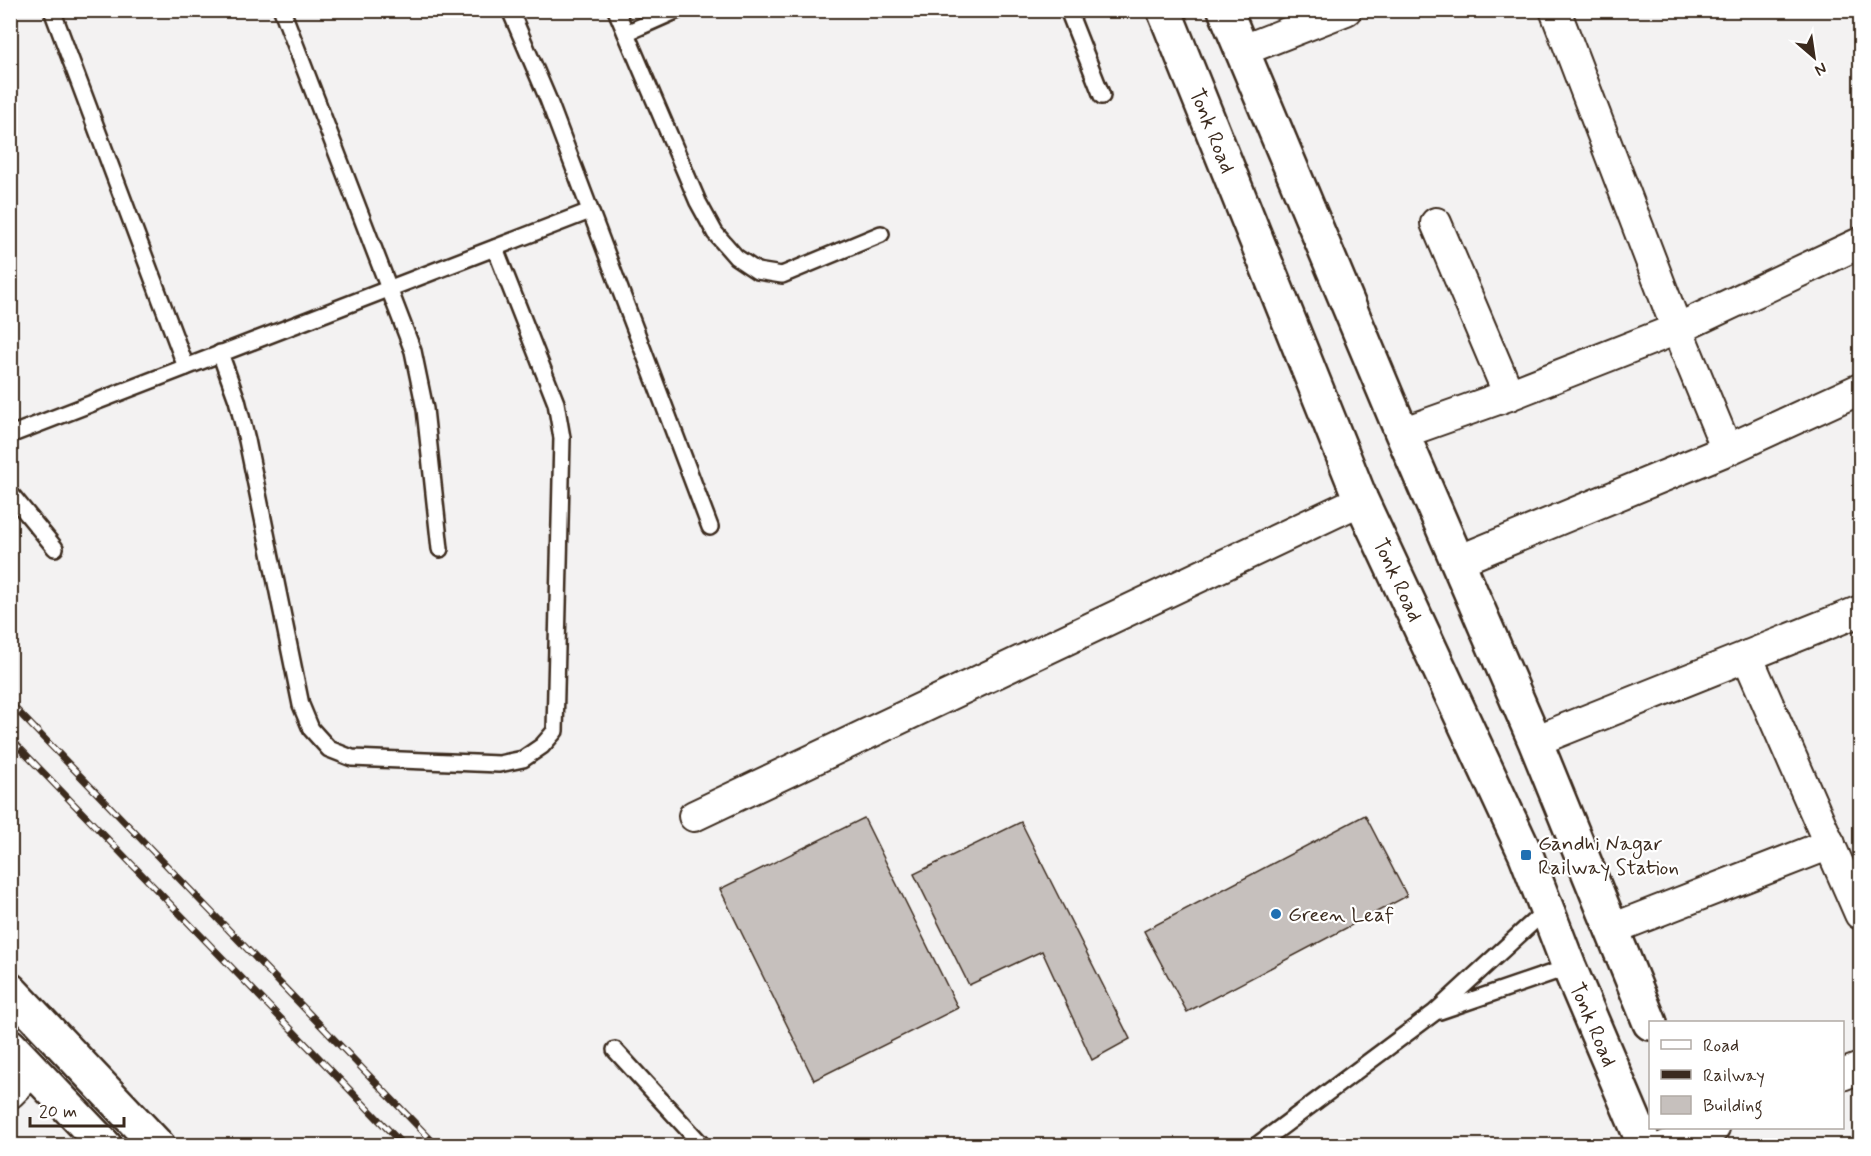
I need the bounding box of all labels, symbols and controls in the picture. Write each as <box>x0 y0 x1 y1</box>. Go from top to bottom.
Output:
north arrow <box>1784 27 1844 87</box>
text: N <box>1811 57 1830 81</box>
street label: Tonk Road <box>1182 84 1241 178</box>
street label: Tonk Road <box>1366 534 1429 626</box>
place label: Gandhi Nagar Railway Station <box>1538 830 1679 882</box>
marker: Gandhi Nagar Railway Station <box>1519 848 1533 862</box>
place label: Green Leaf <box>1288 901 1394 929</box>
marker: Green Leaf <box>1269 907 1283 921</box>
street label: Tonk Road <box>1562 978 1623 1071</box>
legend <box>1649 1021 1844 1129</box>
text: Road <box>1703 1034 1739 1058</box>
text: Railway <box>1703 1064 1765 1088</box>
scale bar <box>30 1090 124 1128</box>
text: Building <box>1703 1094 1763 1120</box>
text: 20 m <box>39 1100 77 1124</box>

